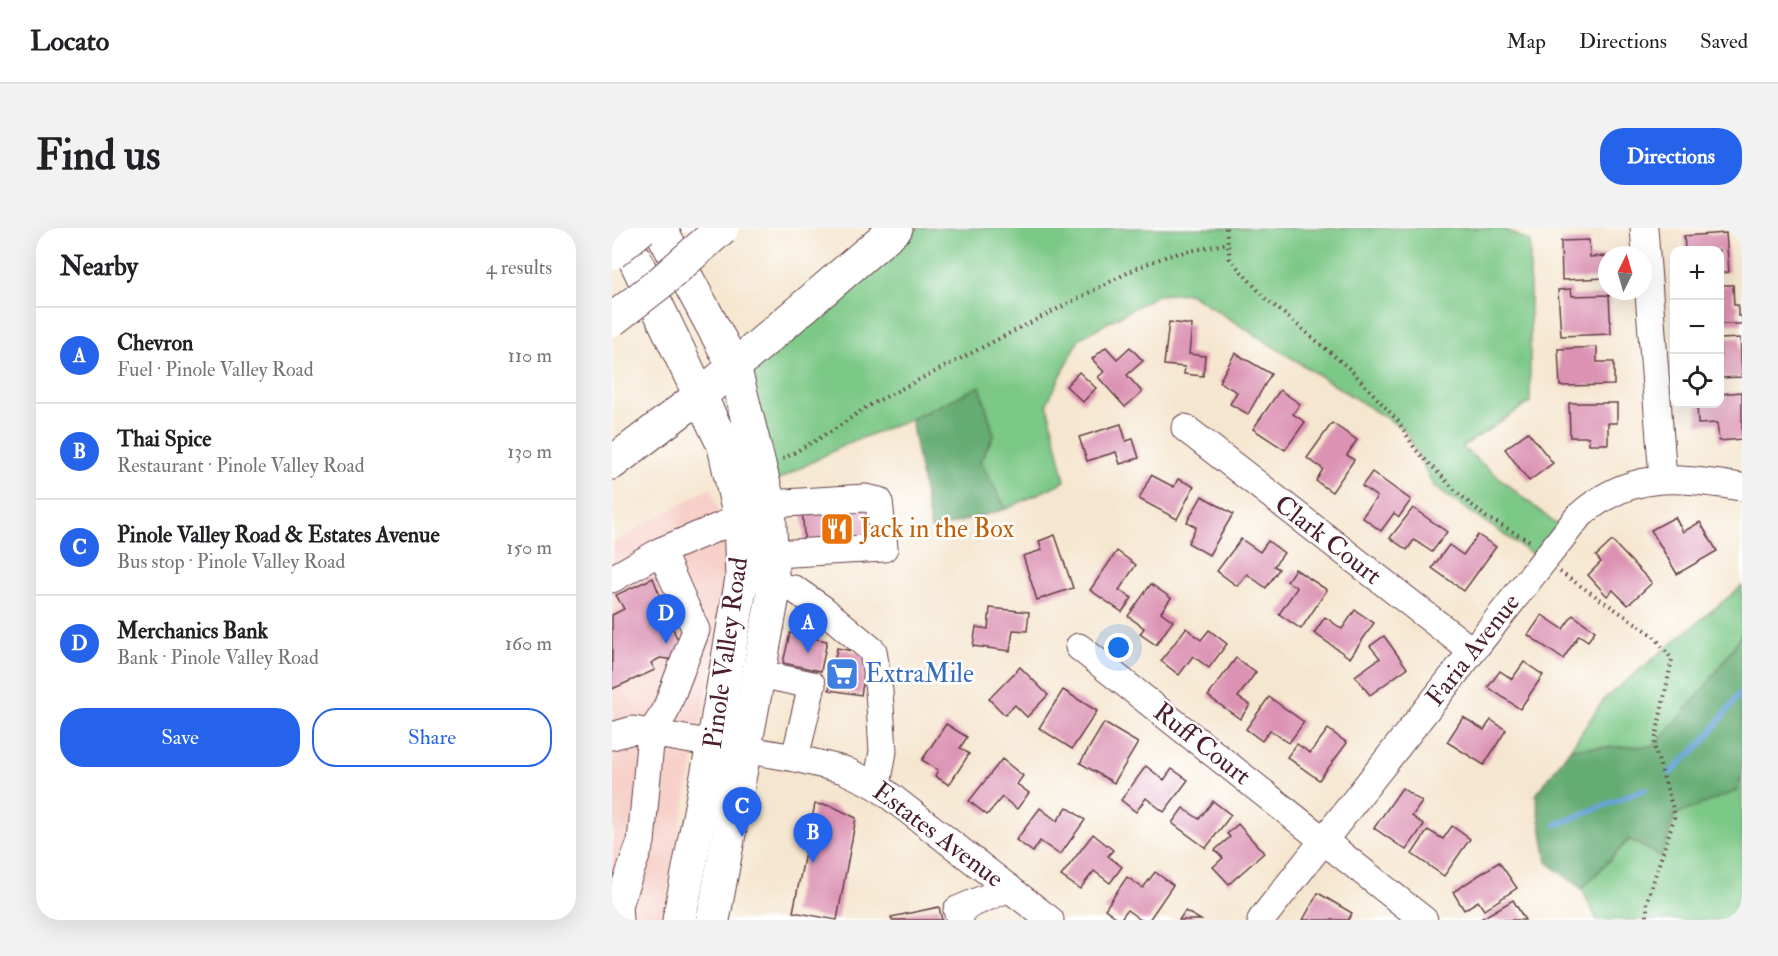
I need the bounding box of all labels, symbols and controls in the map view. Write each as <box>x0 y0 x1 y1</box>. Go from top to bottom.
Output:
text: Locato <box>30 24 109 59</box>
text: Map <box>1506 28 1546 55</box>
text: Directions <box>1579 28 1667 55</box>
text: Saved <box>1700 28 1748 55</box>
button: Directions <box>1600 128 1742 185</box>
text: Find us <box>36 130 160 182</box>
north arrow <box>1598 246 1652 300</box>
map controls <box>1670 246 1724 408</box>
button: + <box>1670 246 1724 300</box>
text: Nearby <box>60 251 138 283</box>
text: 4 results <box>486 255 552 280</box>
button: − <box>1670 300 1724 354</box>
text: Chevron <box>117 329 193 357</box>
text: A <box>73 343 86 368</box>
text: 110 m <box>508 343 552 368</box>
button: locate <box>1670 354 1724 408</box>
text: Fuel · Pinole Valley Road <box>117 357 314 382</box>
text: Thai Spice <box>117 425 211 453</box>
text: B <box>73 439 86 464</box>
text: 130 m <box>507 439 552 464</box>
text: Restaurant · Pinole Valley Road <box>117 453 365 478</box>
street label: Clark Court <box>1268 488 1388 592</box>
restaurant icon: Jack in the Box <box>819 511 855 547</box>
place label: Jack in the Box <box>859 513 1015 545</box>
text: Pinole Valley Road & Estates Avenue <box>117 521 440 549</box>
text: C <box>72 535 87 560</box>
text: 150 m <box>506 535 552 560</box>
text: Bus stop · Pinole Valley Road <box>117 549 345 574</box>
street label: Pinole Valley Road <box>697 555 755 751</box>
street label: Faria Avenue <box>1419 587 1527 713</box>
pin: D <box>646 594 686 644</box>
pin: A <box>788 604 828 653</box>
text: Merchanics Bank <box>117 617 268 645</box>
text: D <box>71 631 88 656</box>
text: 160 m <box>505 631 552 656</box>
your location <box>1104 633 1133 662</box>
text: Bank · Pinole Valley Road <box>117 645 319 670</box>
supermarket icon: ExtraMile <box>824 656 860 692</box>
place label: ExtraMile <box>865 658 974 690</box>
street label: Ruff Court <box>1147 696 1257 792</box>
button: Save <box>60 708 300 767</box>
button: Share <box>312 708 552 767</box>
street label: Estates Avenue <box>866 775 1010 895</box>
pin: C <box>722 788 762 837</box>
pin: B <box>794 814 832 863</box>

